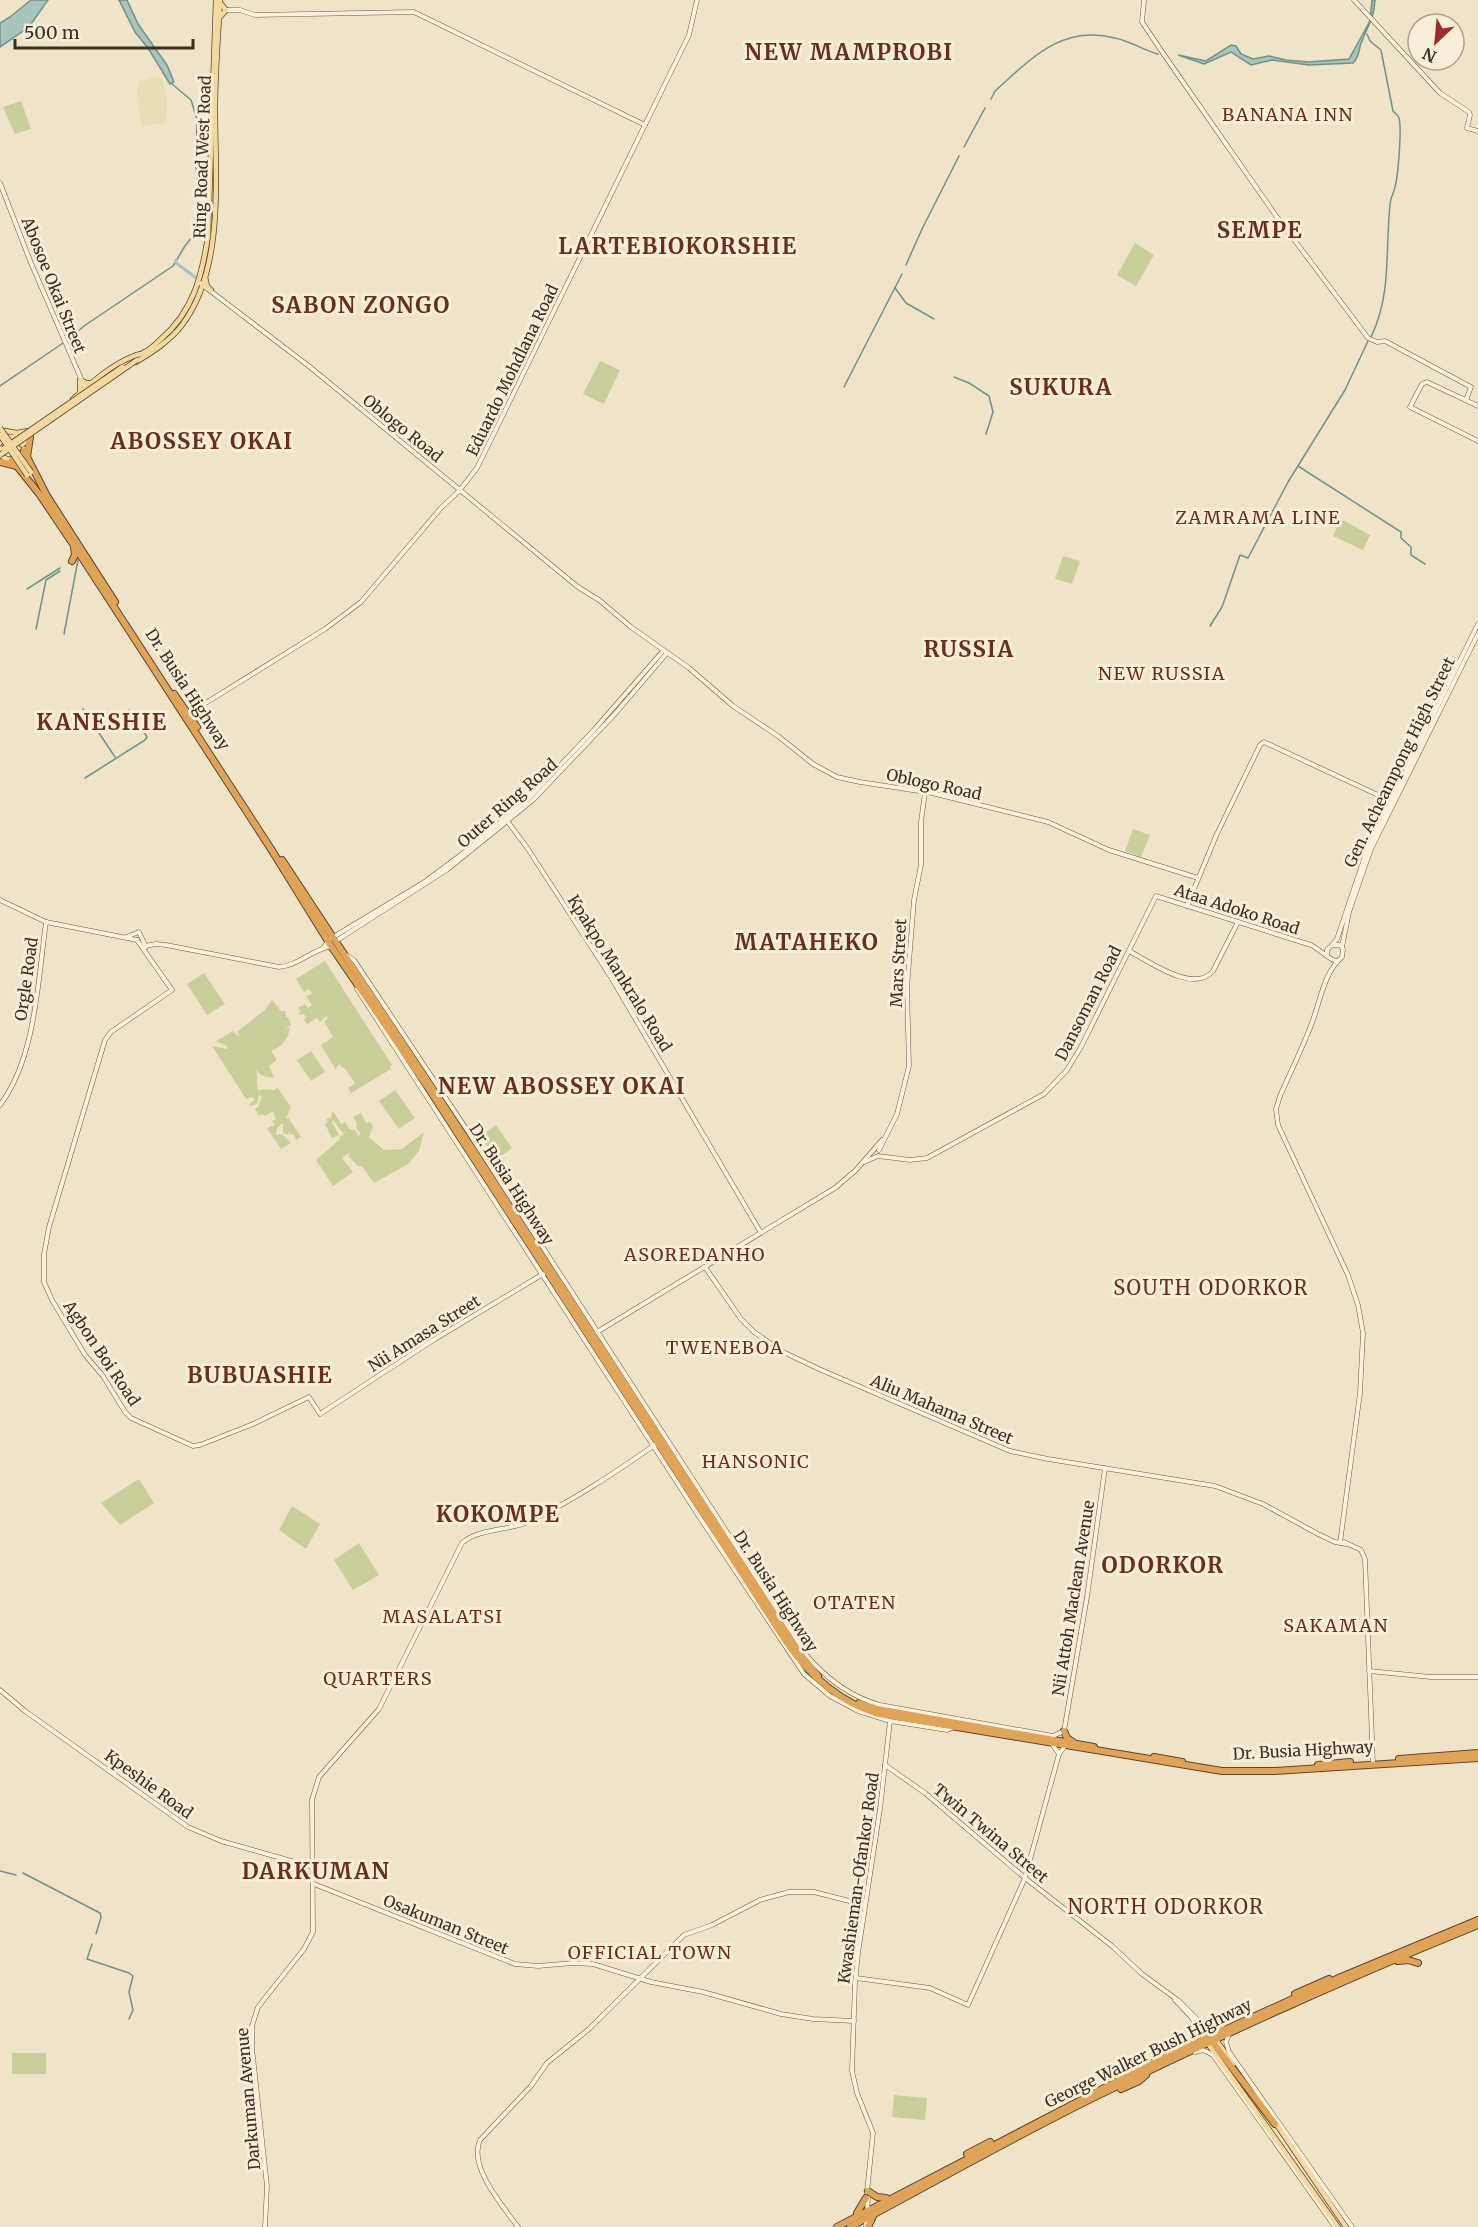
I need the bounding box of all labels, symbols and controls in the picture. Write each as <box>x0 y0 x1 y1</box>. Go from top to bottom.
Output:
scale bar <box>15 12 194 50</box>
north arrow <box>1406 12 1466 72</box>
text: 500 m <box>24 21 80 44</box>
district label: NEW MAMPROBI <box>745 38 953 66</box>
text: N <box>1419 44 1439 67</box>
street label: Ring Road West Road <box>189 75 215 239</box>
district label: BANANA INN <box>1222 103 1354 126</box>
street label: Abosoe Okai Street <box>17 213 91 357</box>
district label: SEMPE <box>1217 216 1303 244</box>
district label: LARTEBIOKORSHIE <box>558 232 798 260</box>
street label: Eduardo Mohdlana Road <box>462 281 562 459</box>
district label: SABON ZONGO <box>271 291 451 319</box>
district label: SUKURA <box>1009 373 1113 401</box>
street label: Oblogo Road <box>359 390 447 466</box>
district label: ABOSSEY OKAI <box>110 427 293 455</box>
district label: ZAMRAMA LINE <box>1175 506 1341 529</box>
street label: Dr. Busia Highway <box>141 625 235 754</box>
district label: RUSSIA <box>924 635 1014 663</box>
street label: Gen. Acheampong High Street <box>1339 653 1459 870</box>
district label: NEW RUSSIA <box>1098 662 1226 685</box>
district label: KANESHIE <box>36 708 168 736</box>
street label: Outer Ring Road <box>453 754 561 852</box>
street label: Oblogo Road <box>885 764 984 804</box>
street label: Ataa Adoko Road <box>1171 879 1302 939</box>
street label: Kpakpo Mankralo Road <box>564 891 677 1055</box>
street label: Mars Street <box>886 917 910 1008</box>
district label: MATAHEKO <box>735 928 879 956</box>
street label: Orgle Road <box>10 936 42 1022</box>
street label: Dansoman Road <box>1050 942 1126 1064</box>
district label: NEW ABOSSEY OKAI <box>438 1072 686 1100</box>
street label: Dr. Busia Highway <box>465 1120 559 1249</box>
district label: ASOREDANHO <box>623 1243 766 1266</box>
district label: SOUTH ODORKOR <box>1113 1275 1309 1300</box>
street label: Nii Amasa Street <box>364 1290 484 1376</box>
street label: Agbon Boi Road <box>59 1296 145 1410</box>
district label: TWENEBOA <box>666 1336 784 1359</box>
district label: BUBUASHIE <box>187 1361 333 1389</box>
street label: Aliu Mahama Street <box>867 1370 1017 1448</box>
district label: HANSONIC <box>702 1450 810 1473</box>
street label: Nii Attoh Maclean Avenue <box>1048 1499 1098 1697</box>
district label: KOKOMPE <box>436 1500 560 1528</box>
street label: Dr. Busia Highway <box>729 1527 823 1656</box>
district label: ODORKOR <box>1102 1551 1224 1579</box>
district label: OTATEN <box>813 1591 897 1614</box>
district label: MASALATSI <box>383 1605 503 1628</box>
district label: SAKAMAN <box>1283 1614 1389 1637</box>
district label: QUARTERS <box>323 1667 433 1690</box>
street label: Dr. Busia Highway <box>1232 1736 1374 1764</box>
street label: Kpeshie Road <box>101 1745 197 1823</box>
street label: Kwashieman-Ofankor Road <box>833 1771 883 1985</box>
street label: Twin Twina Street <box>929 1779 1053 1887</box>
district label: DARKUMAN <box>242 1857 390 1885</box>
street label: Osakuman Street <box>381 1890 512 1958</box>
district label: NORTH ODORKOR <box>1067 1894 1265 1919</box>
district label: OFFICIAL TOWN <box>568 1941 732 1964</box>
street label: George Walker Bush Highway <box>1041 1994 1255 2112</box>
street label: Darkuman Avenue <box>232 2027 264 2171</box>

